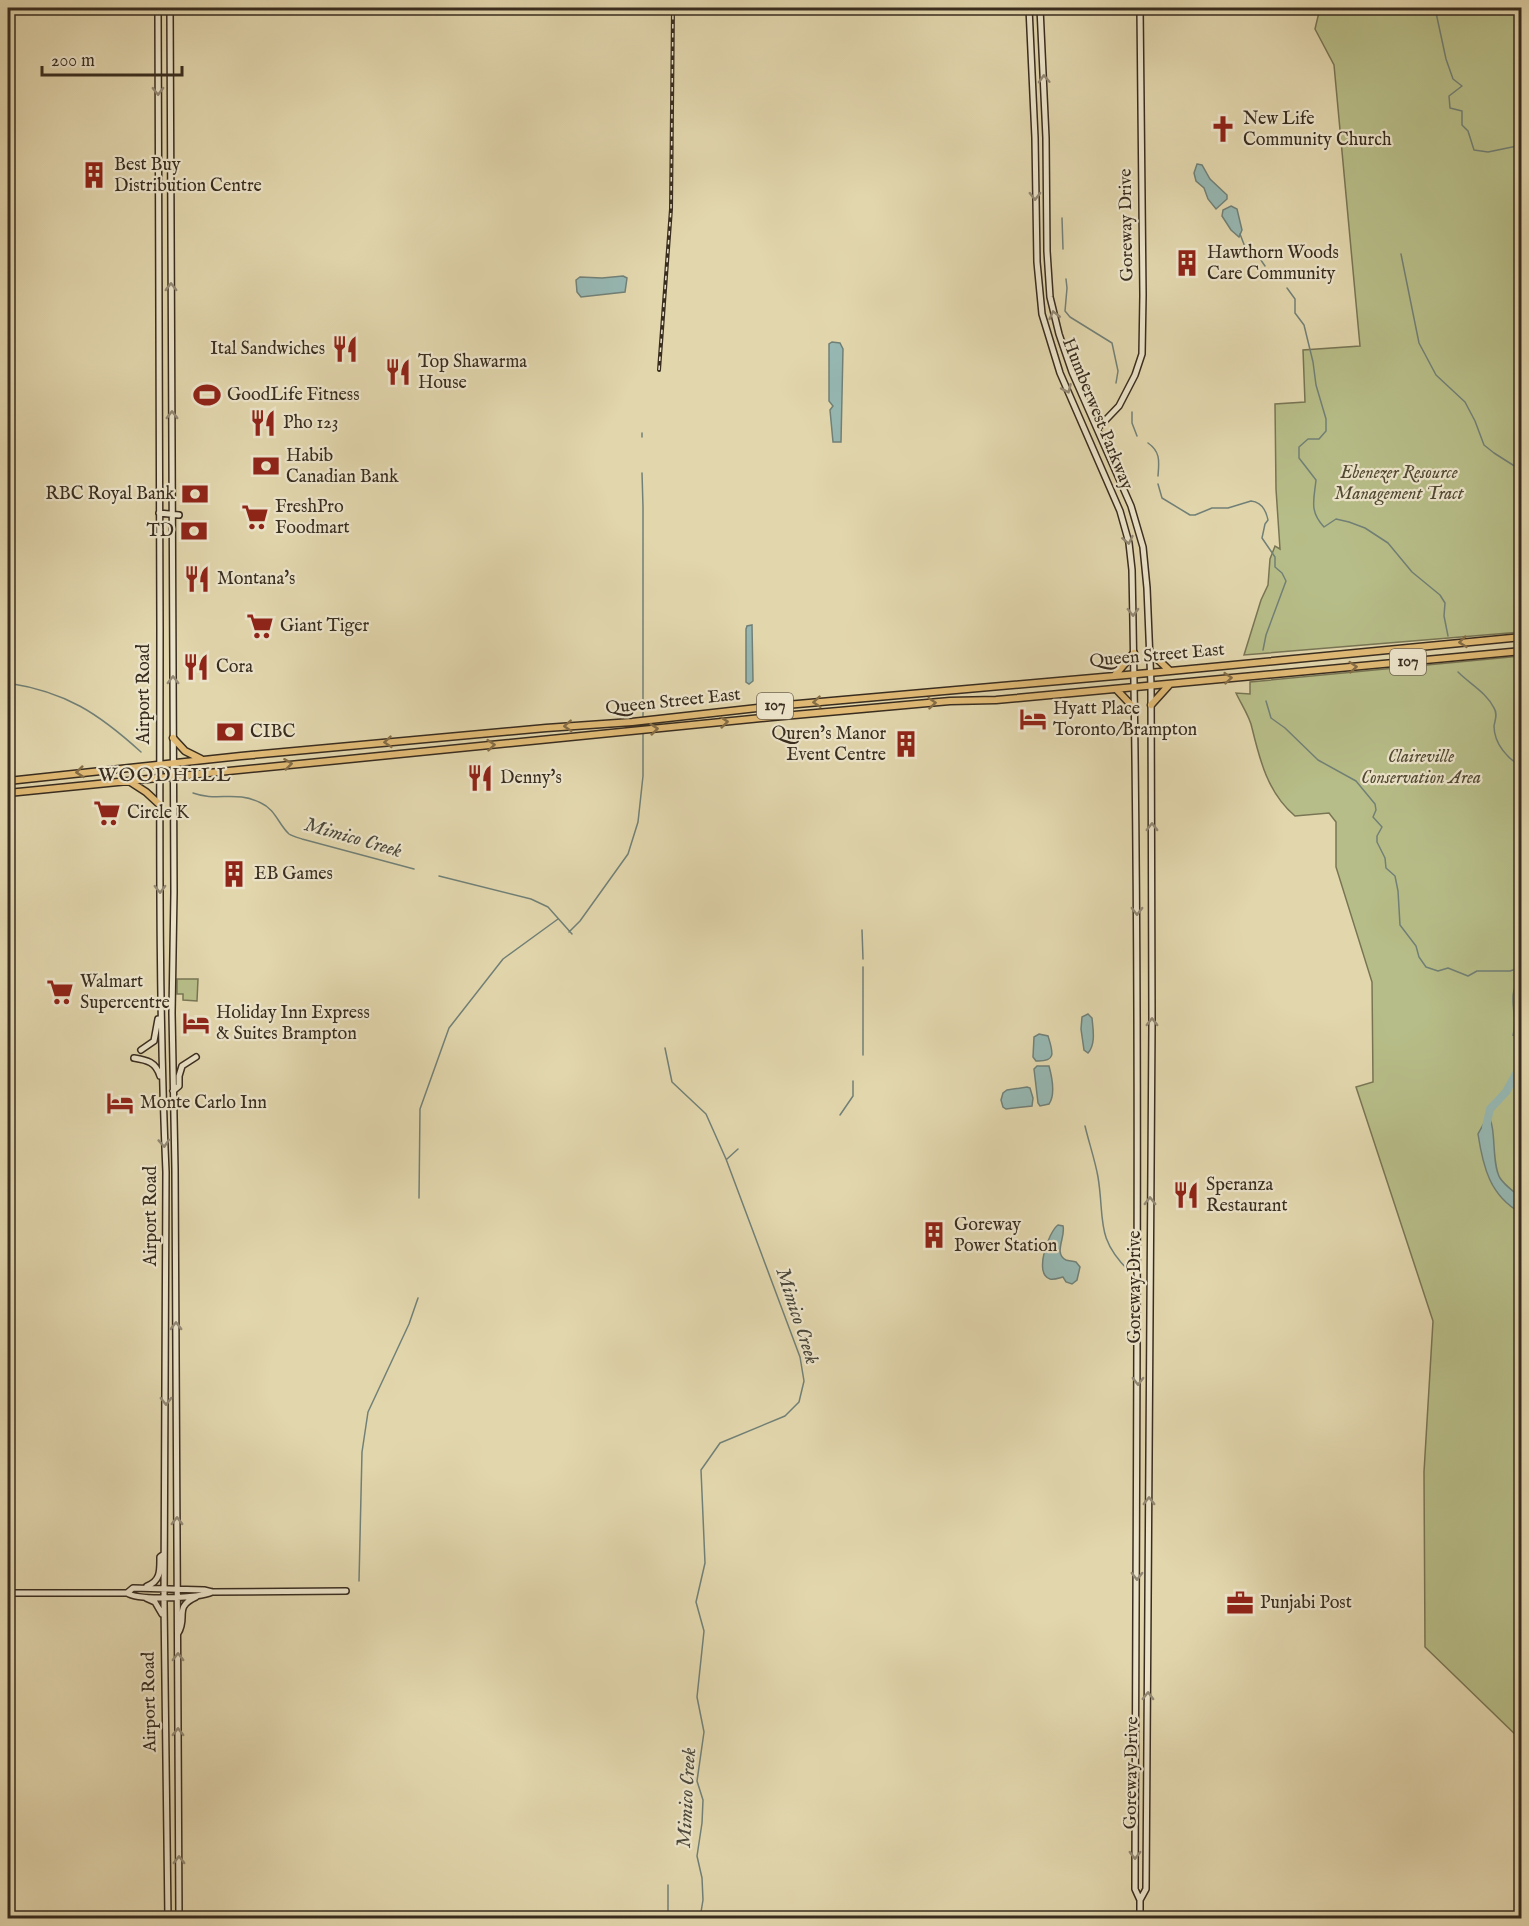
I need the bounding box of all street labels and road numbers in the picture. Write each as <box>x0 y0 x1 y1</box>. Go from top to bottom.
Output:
street label: Goreway Drive <box>1115 168 1139 282</box>
street label: Humberwest Parkway <box>1056 335 1138 493</box>
street label: Queen Street East <box>1088 639 1226 673</box>
street label: Airport Road <box>133 643 156 745</box>
road number: 107 <box>1390 649 1426 675</box>
street label: Queen Street East <box>604 683 742 721</box>
road number: 107 <box>757 693 793 719</box>
street label: Airport Road <box>140 1165 163 1267</box>
street label: Goreway Drive <box>1124 1231 1147 1343</box>
street label: Airport Road <box>138 1651 162 1753</box>
street label: Goreway Drive <box>1120 1716 1144 1830</box>

